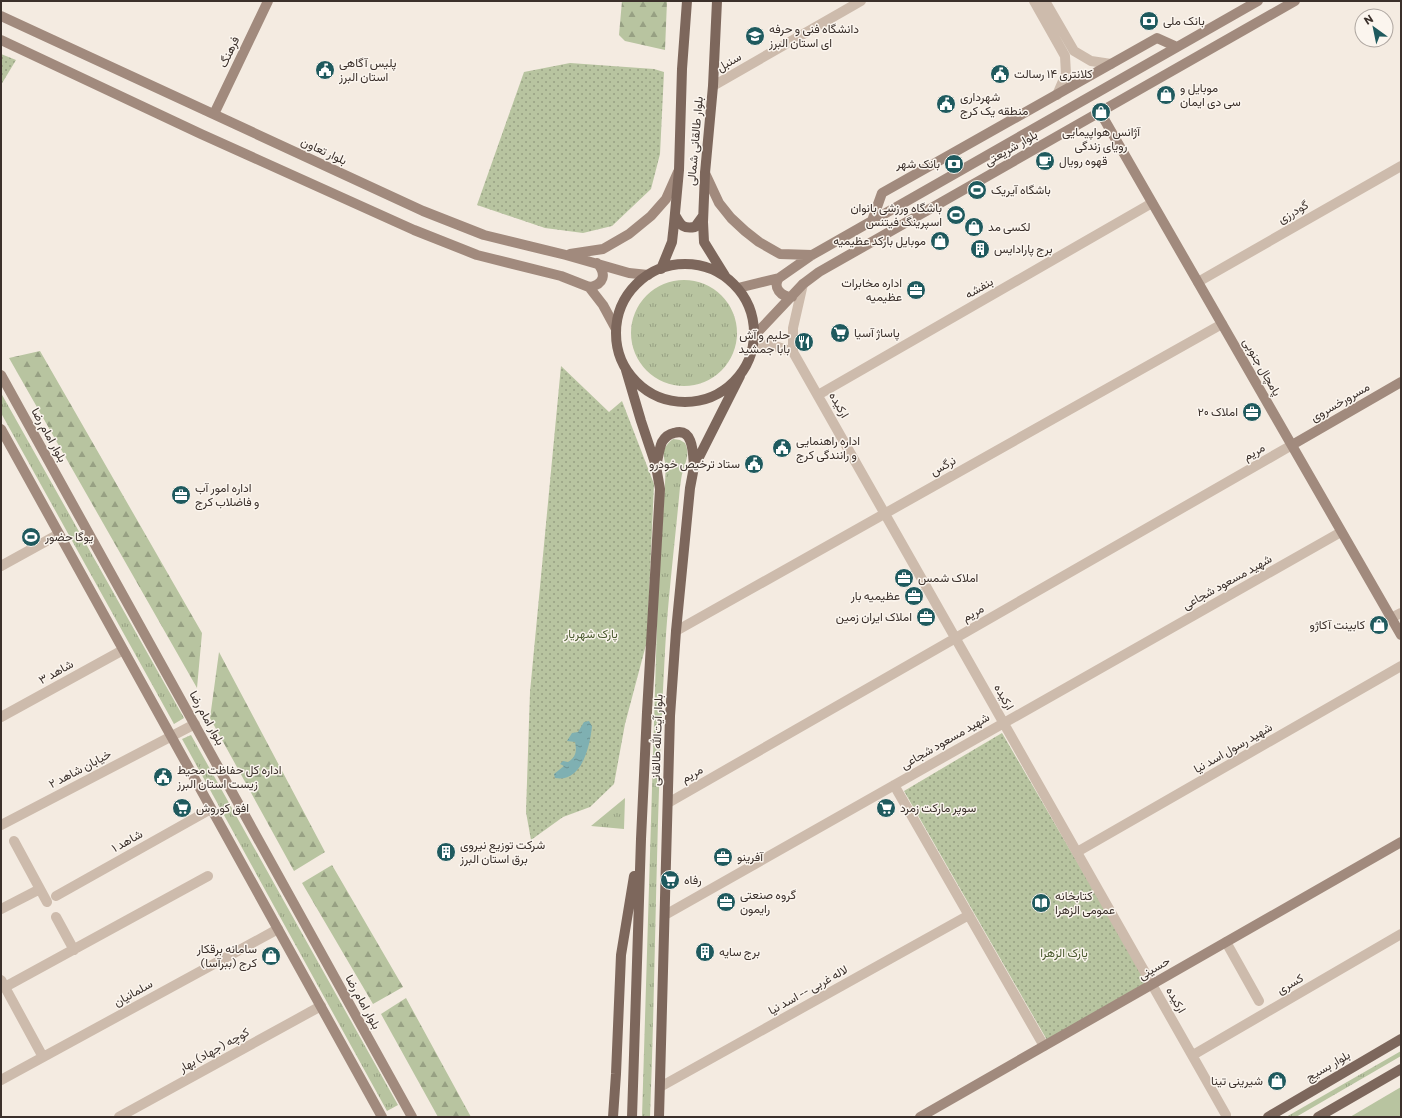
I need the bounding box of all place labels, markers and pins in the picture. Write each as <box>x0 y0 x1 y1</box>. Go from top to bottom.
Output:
bank icon: بانک ملی <box>1138 10 1160 32</box>
place label: بانک ملی <box>1163 13 1205 29</box>
place label: دانشگاه فنی و حرفه ای استان البرز <box>768 21 859 51</box>
school or university icon: دانشگاه فنی و حرفه ای استان البرز <box>744 25 766 47</box>
place label: پلیس آگاهی استان البرز <box>338 55 397 85</box>
public building icon: پلیس آگاهی استان البرز <box>314 59 336 81</box>
public building icon: کلانتری ۱۴ رسالت <box>989 63 1011 85</box>
place label: کلانتری ۱۴ رسالت <box>1014 66 1093 82</box>
place label: موبایل و سی دی ایمان <box>1180 80 1241 110</box>
shop icon: موبایل و سی دی ایمان <box>1155 84 1177 106</box>
place label: شهرداری منطقه یک کرج <box>960 89 1028 120</box>
public building icon: شهرداری منطقه یک کرج <box>935 93 957 115</box>
shop icon: آژانس هواپیمایی رویای زندگی <box>1090 101 1112 123</box>
place label: آژانس هواپیمایی رویای زندگی <box>1062 124 1141 154</box>
cafe icon: قهوه رویال <box>1034 150 1056 172</box>
bank icon: بانک شهر <box>943 153 965 175</box>
place label: قهوه رویال <box>1059 153 1108 169</box>
place label: بانک شهر <box>895 156 940 172</box>
sports icon: باشگاه آیریک <box>966 179 988 201</box>
place label: باشگاه آیریک <box>991 182 1051 198</box>
place label: باشگاه ورزشی بانوان اسپرینگ فیتنس <box>850 200 942 230</box>
sports icon: باشگاه ورزشی بانوان اسپرینگ فیتنس <box>945 204 967 226</box>
shop icon: لکسی مد <box>963 216 985 238</box>
place label: لکسی مد <box>988 219 1031 235</box>
shop icon: موبایل بارکد عظیمیه <box>929 230 951 252</box>
place label: موبایل بارکد عظیمیه <box>833 233 926 249</box>
building icon: برج پارادایس <box>969 238 991 260</box>
place label: برج پارادایس <box>994 241 1053 258</box>
place label: اداره مخابرات عظیمیه <box>841 275 902 304</box>
office icon: اداره مخابرات عظیمیه <box>905 279 927 301</box>
supermarket icon: پاساژ آسیا <box>829 322 851 344</box>
place label: پاساژ آسیا <box>854 325 900 341</box>
place label: حلیم و آش بابا جمشید <box>739 327 790 356</box>
restaurant icon: حلیم و آش بابا جمشید <box>793 331 815 353</box>
office icon: املاک ۲۰ <box>1241 401 1263 423</box>
place label: املاک ۲۰ <box>1197 404 1238 418</box>
place label: اداره راهنمایی و رانندگی کرج <box>796 433 860 464</box>
public building icon: اداره راهنمایی و رانندگی کرج <box>771 437 793 459</box>
public building icon: ستاد ترخیص خودرو <box>743 453 765 475</box>
place label: ستاد ترخیص خودرو <box>649 456 740 472</box>
place label: اداره امور آب و فاضلاب کرج <box>195 480 259 511</box>
office icon: اداره امور آب و فاضلاب کرج <box>170 484 192 506</box>
sports icon: یوگا حضور <box>20 526 42 548</box>
place label: یوگا حضور <box>44 529 93 545</box>
office icon: املاک شمس <box>893 567 915 589</box>
place label: املاک شمس <box>918 570 978 586</box>
office icon: عظیمیه بار <box>903 585 925 607</box>
place label: عظیمیه بار <box>850 588 900 604</box>
office icon: املاک ایران زمین <box>915 606 937 628</box>
place label: املاک ایران زمین <box>836 609 912 625</box>
shop icon: کابینت آکاژو <box>1368 614 1390 636</box>
place label: کابینت آکاژو <box>1310 617 1365 633</box>
place label: اداره کل حفاظت محیط زیست استان البرز <box>176 762 282 792</box>
public building icon: اداره کل حفاظت محیط زیست استان البرز <box>152 766 174 788</box>
supermarket icon: افق کوروش <box>171 797 193 819</box>
supermarket icon: سوپر مارکت زمرد <box>875 797 897 819</box>
place label: افق کوروش <box>196 800 249 816</box>
place label: سوپر مارکت زمرد <box>900 800 976 816</box>
place label: شرکت توزیع نیروی برق استان البرز <box>459 837 545 867</box>
building icon: شرکت توزیع نیروی برق استان البرز <box>435 841 457 863</box>
office icon: آفرینو <box>712 846 734 868</box>
place label: آفرینو <box>737 849 764 865</box>
supermarket icon: رفاه <box>659 869 681 891</box>
place label: رفاه <box>684 872 702 888</box>
place label: گروه صنعتی رایمون <box>740 887 796 917</box>
place label: کتابخانه عمومی الزهرا <box>1055 888 1115 918</box>
office icon: گروه صنعتی رایمون <box>715 891 737 913</box>
library icon: کتابخانه عمومی الزهرا <box>1030 892 1052 914</box>
place label: سامانه برقکار کرج (ببرآسا) <box>196 941 257 972</box>
building icon: برج سایه <box>694 941 716 963</box>
place label: برج سایه <box>719 944 760 961</box>
shop icon: سامانه برقکار کرج (ببرآسا) <box>260 945 282 967</box>
shop icon: شیرینی تینا <box>1266 1070 1288 1092</box>
place label: شیرینی تینا <box>1211 1073 1263 1089</box>

